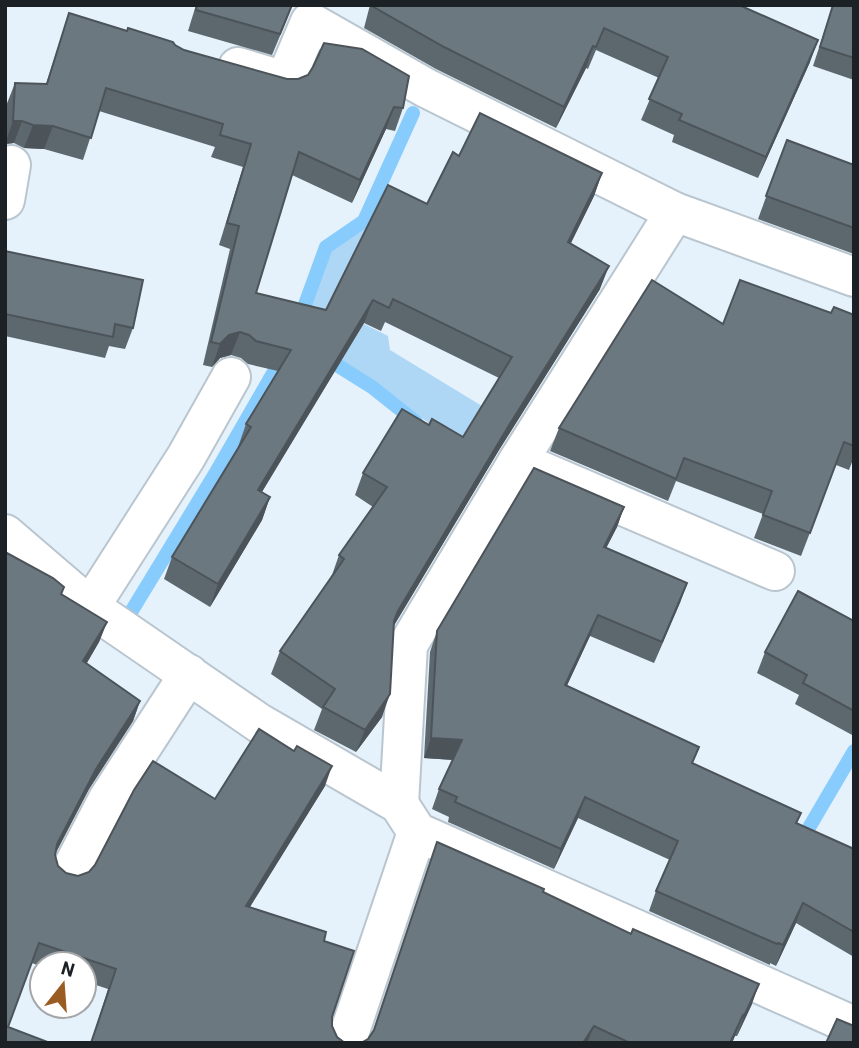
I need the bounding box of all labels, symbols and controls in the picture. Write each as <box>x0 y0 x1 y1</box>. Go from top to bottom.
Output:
north arrow <box>28 950 98 1020</box>
text: N <box>59 955 78 981</box>

